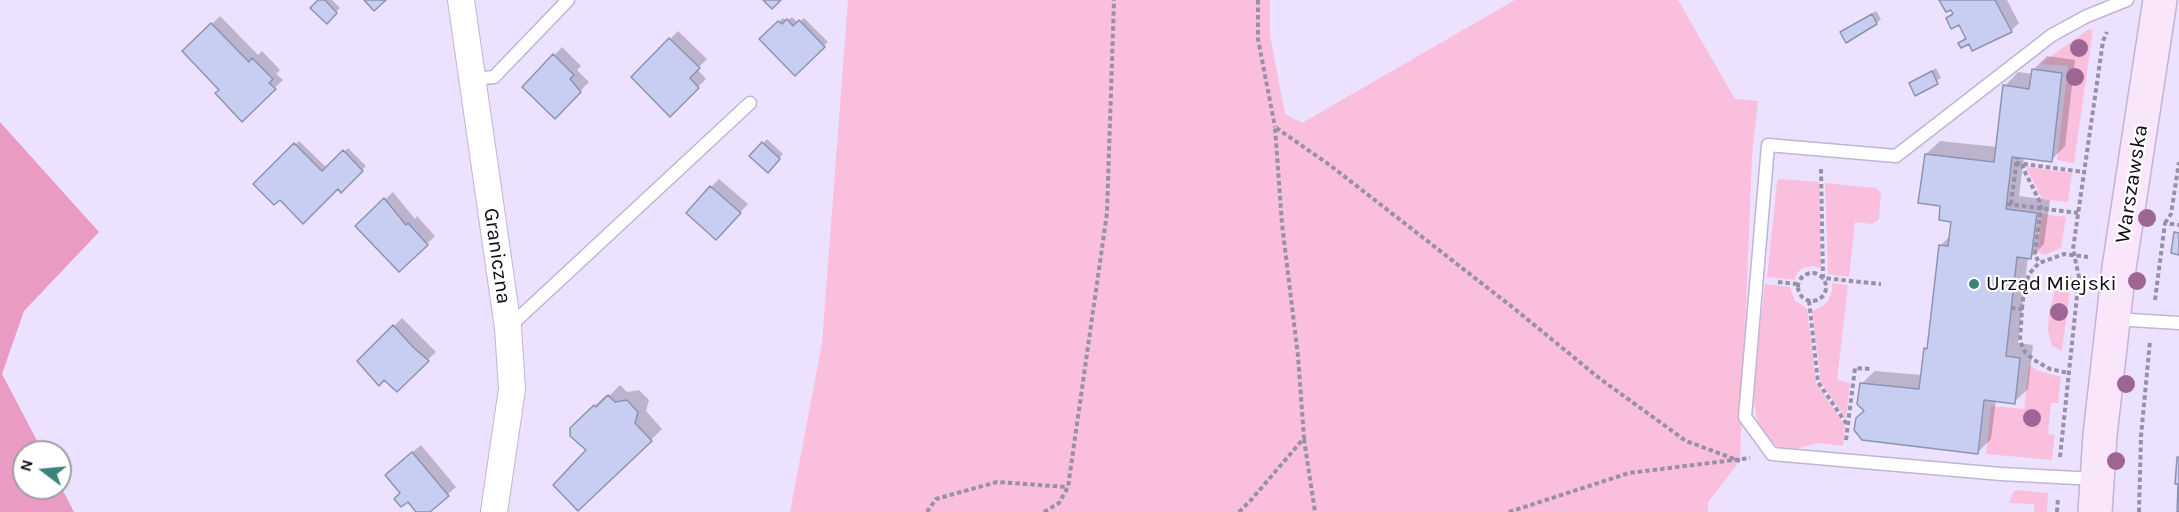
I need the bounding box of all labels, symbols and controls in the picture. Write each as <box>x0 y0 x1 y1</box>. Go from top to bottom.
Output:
street label: Warszawska <box>2110 123 2154 245</box>
street label: Graniczna <box>478 206 516 306</box>
place label: Urząd Miejski <box>1986 271 2117 297</box>
marker: Urząd Miejski <box>1967 277 1981 291</box>
north arrow <box>12 440 72 500</box>
text: N <box>15 457 37 474</box>

